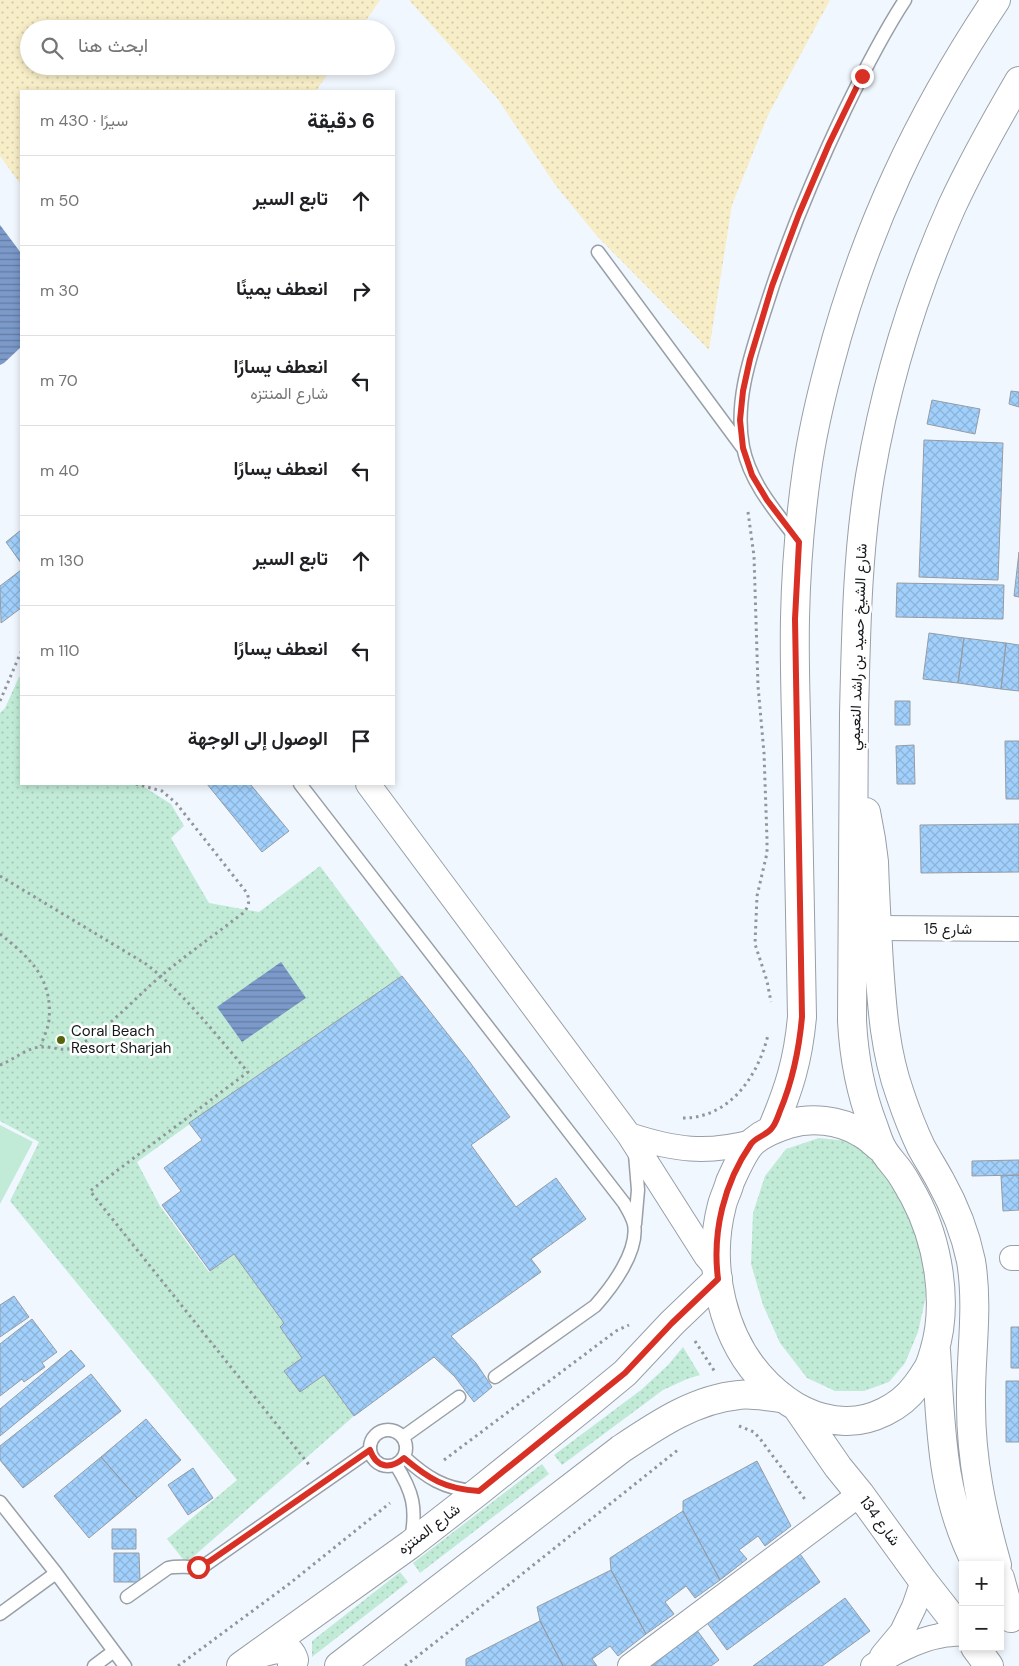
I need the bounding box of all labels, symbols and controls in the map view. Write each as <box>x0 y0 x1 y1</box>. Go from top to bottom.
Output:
search box <box>20 20 395 75</box>
text: ابحث هنا <box>78 33 148 58</box>
icon: search <box>38 34 66 62</box>
route end <box>851 65 874 88</box>
text: 6 دقيقة <box>307 107 375 135</box>
text: سيرًا · 430 m <box>40 110 128 131</box>
text: تابع السير <box>253 186 328 211</box>
icon: ahead <box>347 187 375 215</box>
text: 50 m <box>40 190 79 211</box>
text: انعطف يمينًا <box>236 276 328 301</box>
icon: right <box>347 277 375 305</box>
text: 30 m <box>40 280 79 301</box>
text: انعطف يسارًا <box>234 354 328 379</box>
icon: left <box>347 367 375 395</box>
text: 70 m <box>40 370 78 391</box>
text: شارع المنتزه <box>250 383 328 404</box>
text: انعطف يسارًا <box>234 456 328 481</box>
icon: left <box>347 457 375 485</box>
text: 40 m <box>40 460 79 481</box>
street label: شارع الشيخ حميد بن راشد النعيمي <box>844 543 875 751</box>
text: تابع السير <box>253 546 328 571</box>
icon: ahead <box>347 547 375 575</box>
text: 130 m <box>40 550 84 571</box>
text: انعطف يسارًا <box>234 636 328 661</box>
icon: left <box>347 637 375 665</box>
text: 110 m <box>40 640 79 661</box>
text: الوصول إلى الوجهة <box>188 726 328 751</box>
icon: arrive <box>347 727 375 755</box>
street label: شارع 15 <box>924 919 972 940</box>
place label: Coral Beach Resort Sharjah <box>71 1021 171 1058</box>
marker: Coral Beach Resort Sharjah <box>55 1034 67 1046</box>
street label: شارع 134 <box>854 1492 905 1551</box>
street label: شارع المنتزه <box>394 1499 465 1560</box>
route start <box>187 1556 210 1579</box>
map controls <box>959 1561 1004 1651</box>
button: + <box>959 1561 1004 1606</box>
button: − <box>959 1606 1004 1651</box>

